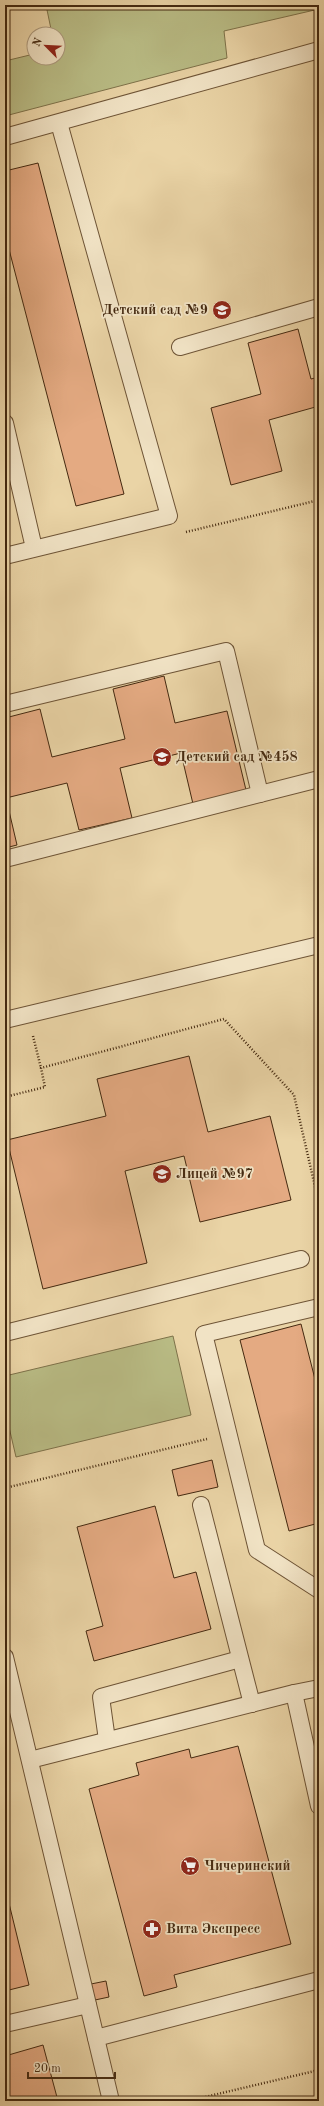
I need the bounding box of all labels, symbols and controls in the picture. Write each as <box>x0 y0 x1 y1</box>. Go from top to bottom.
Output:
north arrow <box>26 26 66 66</box>
text: N <box>32 36 45 49</box>
school or university icon: Детский сад №9 <box>211 299 233 321</box>
place label: Детский сад №9 <box>102 303 208 317</box>
school or university icon: Детский сад №458 <box>151 746 173 768</box>
place label: Детский сад №458 <box>176 750 298 764</box>
school or university icon: Лицей №97 <box>151 1163 173 1185</box>
place label: Лицей №97 <box>176 1167 253 1181</box>
supermarket icon: Чичеринский <box>179 1855 201 1877</box>
place label: Чичеринский <box>204 1859 290 1873</box>
pharmacy icon: Вита Экспресс <box>141 1918 163 1940</box>
place label: Вита Экспресс <box>166 1922 260 1936</box>
scale bar <box>28 2054 115 2080</box>
text: 20 m <box>34 2063 61 2075</box>

